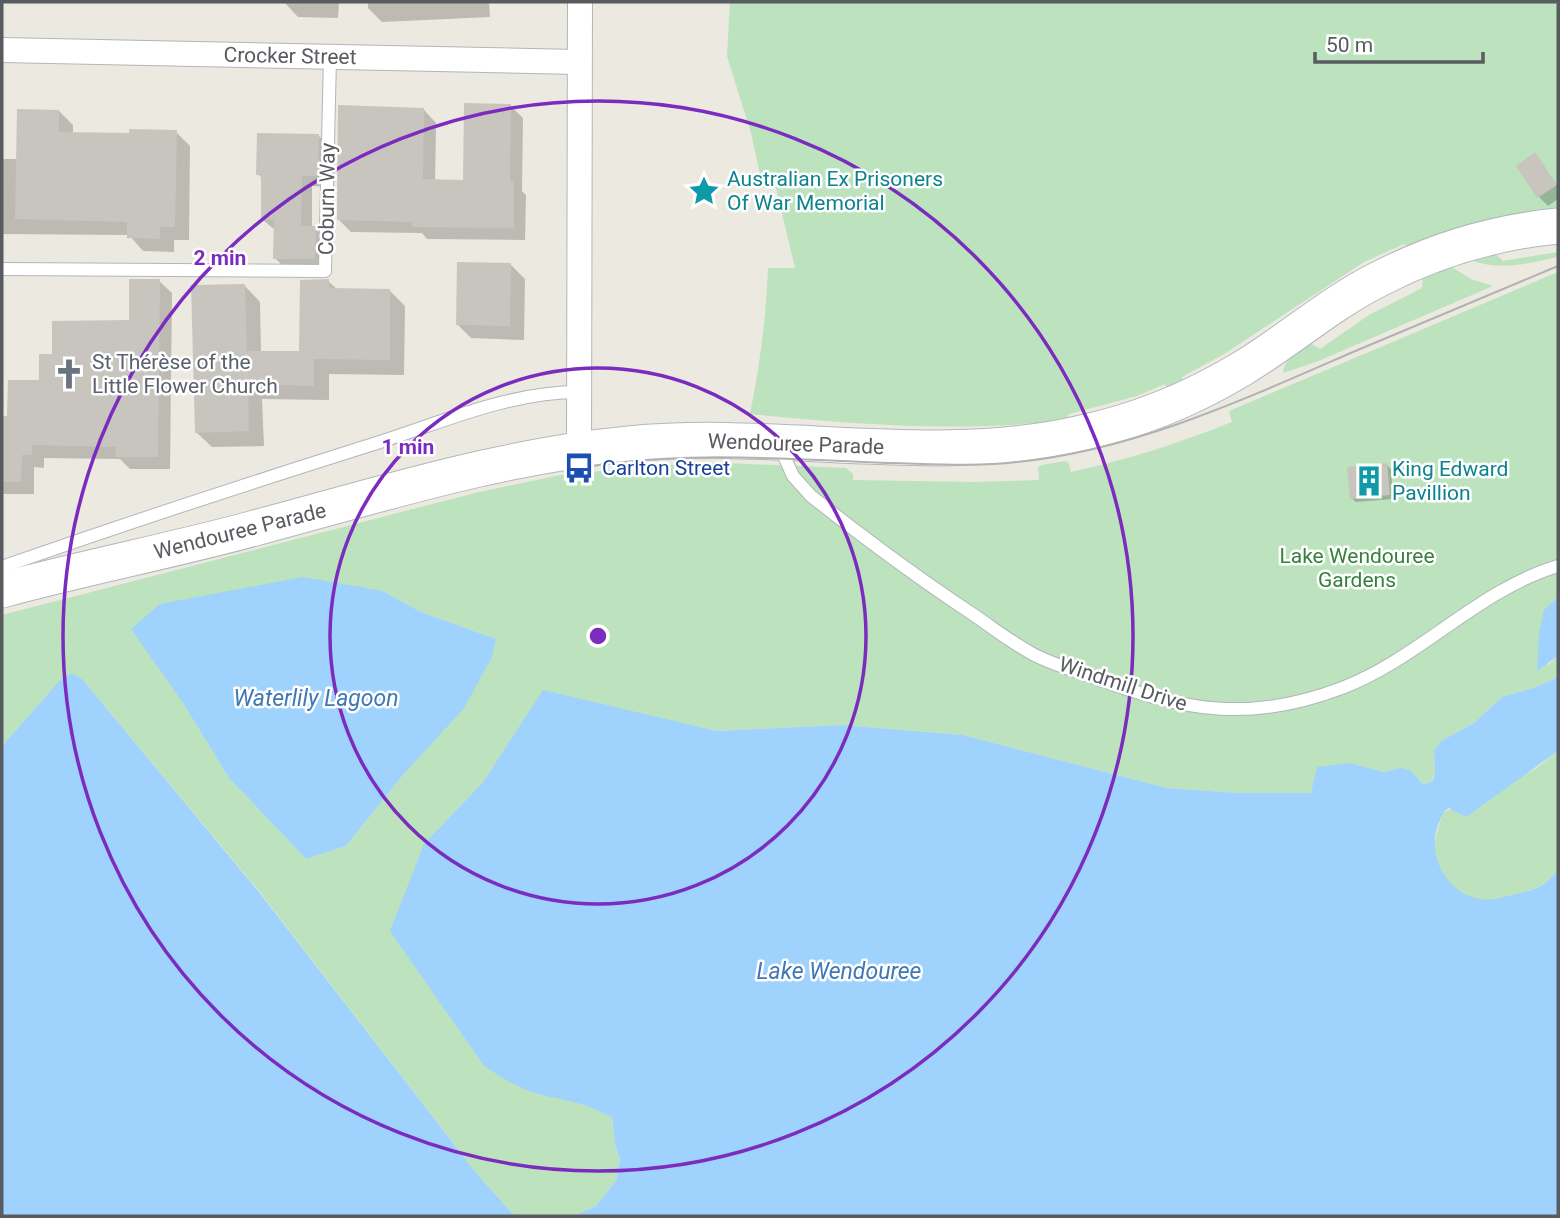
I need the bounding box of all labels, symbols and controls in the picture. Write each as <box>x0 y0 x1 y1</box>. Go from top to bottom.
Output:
scale bar <box>1315 21 1483 65</box>
text: 50 m <box>1326 33 1373 57</box>
street label: Crocker Street <box>223 43 357 69</box>
street label: Coburn Way <box>314 143 340 255</box>
place label: Australian Ex Prisoners Of War Memorial <box>727 167 943 215</box>
place icon: Australian Ex Prisoners Of War Memorial <box>687 174 721 208</box>
text: 2 min <box>194 246 246 270</box>
place label: St Thérèse of the Little Flower Church <box>92 350 278 398</box>
church icon: St Thérèse of the Little Flower Church <box>52 357 86 391</box>
street label: Wendouree Parade <box>707 429 885 459</box>
text: 1 min <box>382 435 434 459</box>
bus stop icon: Carlton Street <box>562 451 596 485</box>
place label: Carlton Street <box>602 456 730 480</box>
place label: King Edward Pavillion <box>1392 457 1508 505</box>
building icon: King Edward Pavillion <box>1352 464 1386 498</box>
street label: Wendouree Parade <box>151 498 329 564</box>
park label: Lake Wendouree Gardens <box>1279 544 1435 592</box>
centre of rings <box>586 624 610 648</box>
street label: Windmill Drive <box>1056 652 1190 716</box>
water label: Waterlily Lagoon <box>233 685 399 712</box>
water label: Lake Wendouree <box>757 958 922 985</box>

